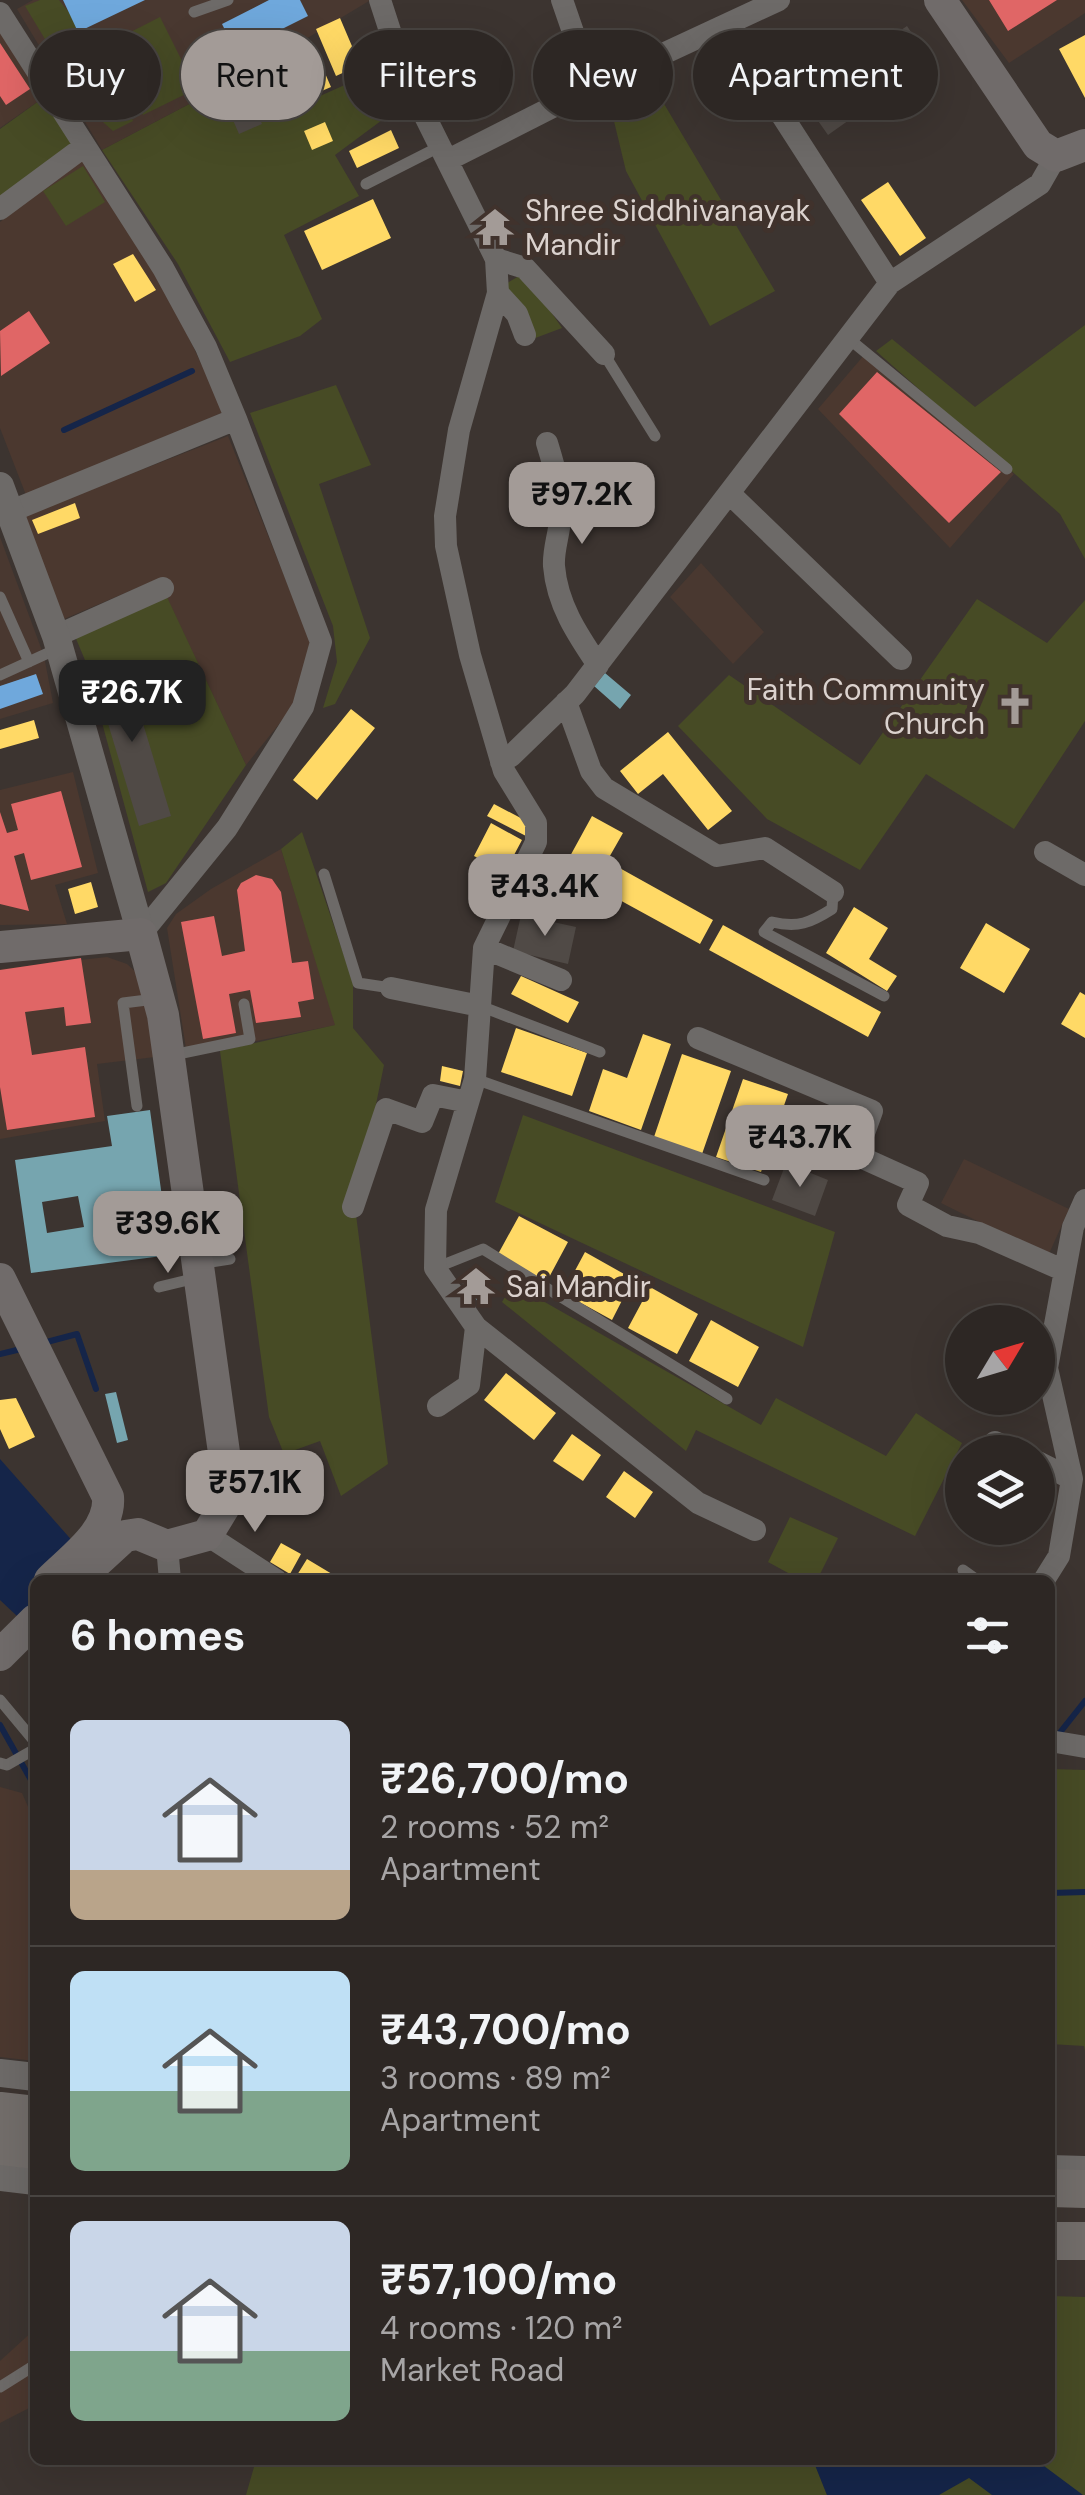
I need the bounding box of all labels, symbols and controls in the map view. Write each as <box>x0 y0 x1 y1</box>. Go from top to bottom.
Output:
chip: Buy <box>30 30 161 120</box>
chip: Rent <box>181 30 324 120</box>
chip: Filters <box>344 30 513 120</box>
chip: New <box>533 30 673 120</box>
chip: Apartment <box>693 30 938 120</box>
place label: Shree Siddhivanayak Mandir <box>525 191 811 264</box>
temple icon: Shree Siddhivanayak Mandir <box>474 206 516 248</box>
pin: ₹97.2K <box>501 462 663 547</box>
text: ₹97.2K <box>531 473 633 515</box>
pin: ₹26.7K <box>51 660 213 745</box>
place label: Faith Community Church <box>747 670 985 743</box>
text: ₹26.7K <box>81 671 183 713</box>
church icon: Faith Community Church <box>994 685 1036 727</box>
pin: ₹43.4K <box>464 854 626 939</box>
text: ₹43.4K <box>490 865 600 907</box>
pin: ₹43.7K <box>719 1105 881 1190</box>
text: ₹43.7K <box>748 1116 852 1158</box>
pin: ₹39.6K <box>87 1191 249 1276</box>
text: ₹39.6K <box>115 1202 221 1244</box>
temple icon: Sai Mandir <box>455 1265 497 1307</box>
place label: Sai Mandir <box>506 1267 651 1306</box>
north arrow <box>945 1305 1055 1415</box>
map controls <box>945 1305 1055 1545</box>
button: layers <box>945 1435 1055 1545</box>
pin: ₹57.1K <box>174 1450 336 1535</box>
text: ₹57.1K <box>208 1461 302 1503</box>
text: 6 homes <box>70 1608 245 1663</box>
icon: filters <box>960 1608 1015 1663</box>
text: ₹26,700/mo <box>380 1751 629 1806</box>
icon: home <box>150 1760 270 1880</box>
text: 2 rooms · 52 m² <box>380 1806 609 1848</box>
text: Apartment <box>380 1848 541 1890</box>
text: ₹43,700/mo <box>380 2002 631 2057</box>
icon: home <box>150 2011 270 2131</box>
text: 3 rooms · 89 m² <box>380 2057 611 2099</box>
text: Apartment <box>380 2099 541 2141</box>
text: ₹57,100/mo <box>380 2252 617 2307</box>
icon: home <box>150 2261 270 2381</box>
text: 4 rooms · 120 m² <box>380 2307 623 2349</box>
text: Market Road <box>380 2349 564 2391</box>

